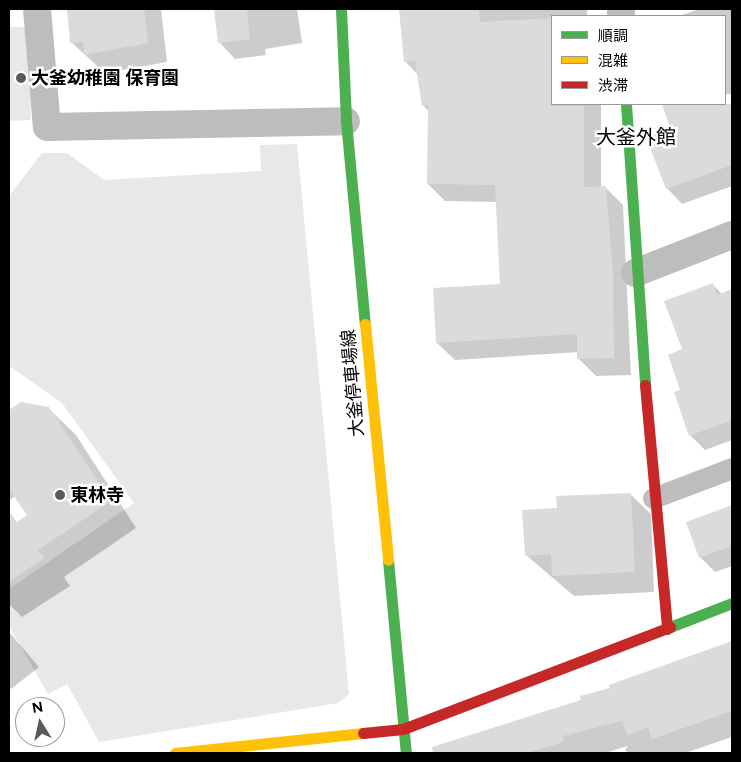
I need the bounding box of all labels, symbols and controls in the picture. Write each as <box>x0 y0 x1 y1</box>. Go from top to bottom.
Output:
legend <box>551 15 726 105</box>
text: 順調 <box>598 27 628 45</box>
text: 混雑 <box>598 52 628 70</box>
place label: 大釜幼稚園 保育園 <box>31 67 179 89</box>
marker: 大釜幼稚園 保育園 <box>15 72 27 84</box>
text: 渋滞 <box>598 77 628 95</box>
district label: 大釜外館 <box>596 125 676 149</box>
street label: 大釜停車場線 <box>338 328 368 438</box>
place label: 東林寺 <box>70 484 124 506</box>
marker: 東林寺 <box>54 489 66 501</box>
north arrow <box>15 697 65 747</box>
text: N <box>31 698 44 717</box>

